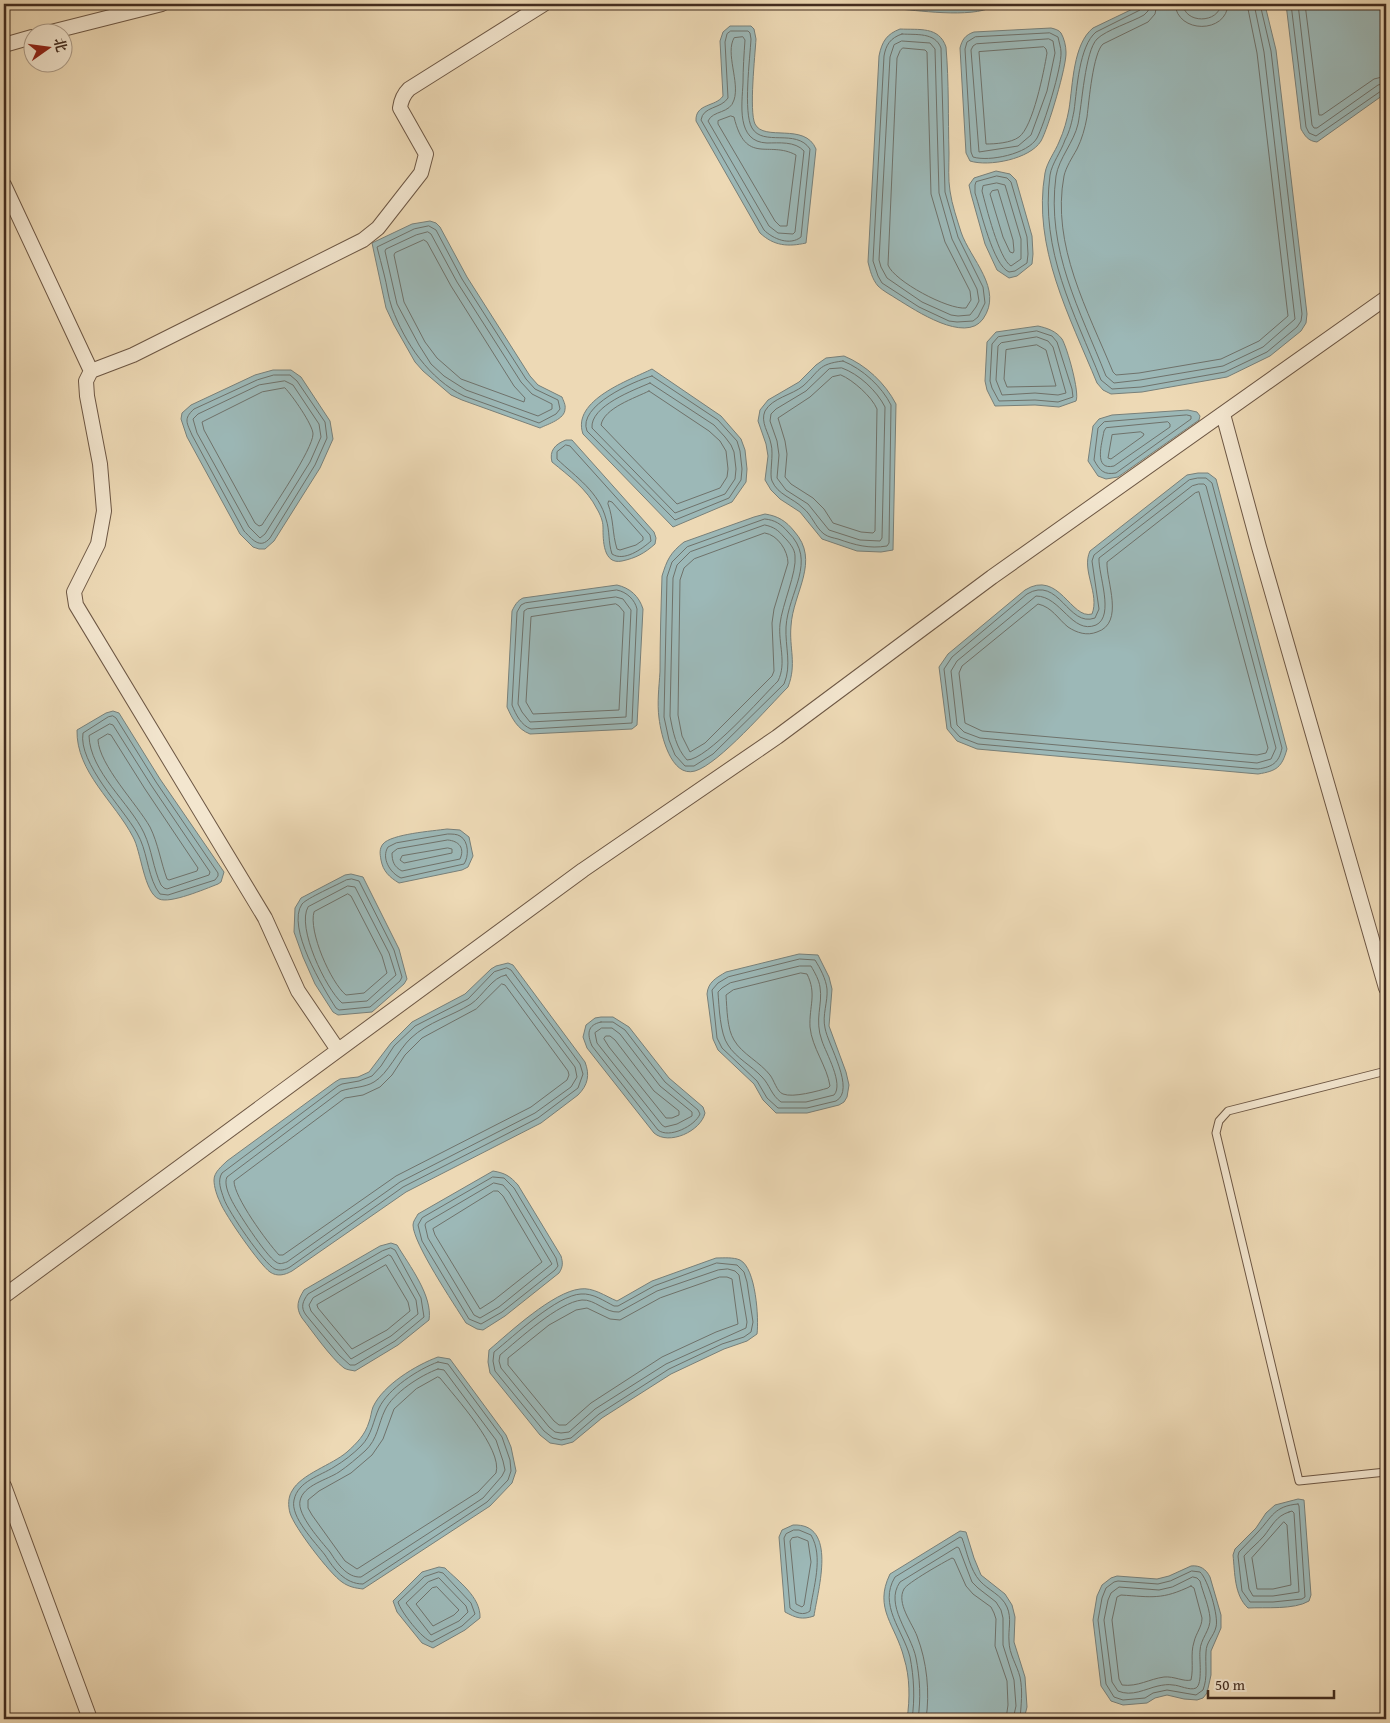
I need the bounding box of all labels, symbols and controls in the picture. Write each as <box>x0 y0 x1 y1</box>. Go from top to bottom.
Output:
north arrow <box>22 22 72 72</box>
text: 北 <box>49 36 72 54</box>
scale bar <box>1208 1668 1334 1700</box>
text: 50 m <box>1215 1674 1246 1695</box>

